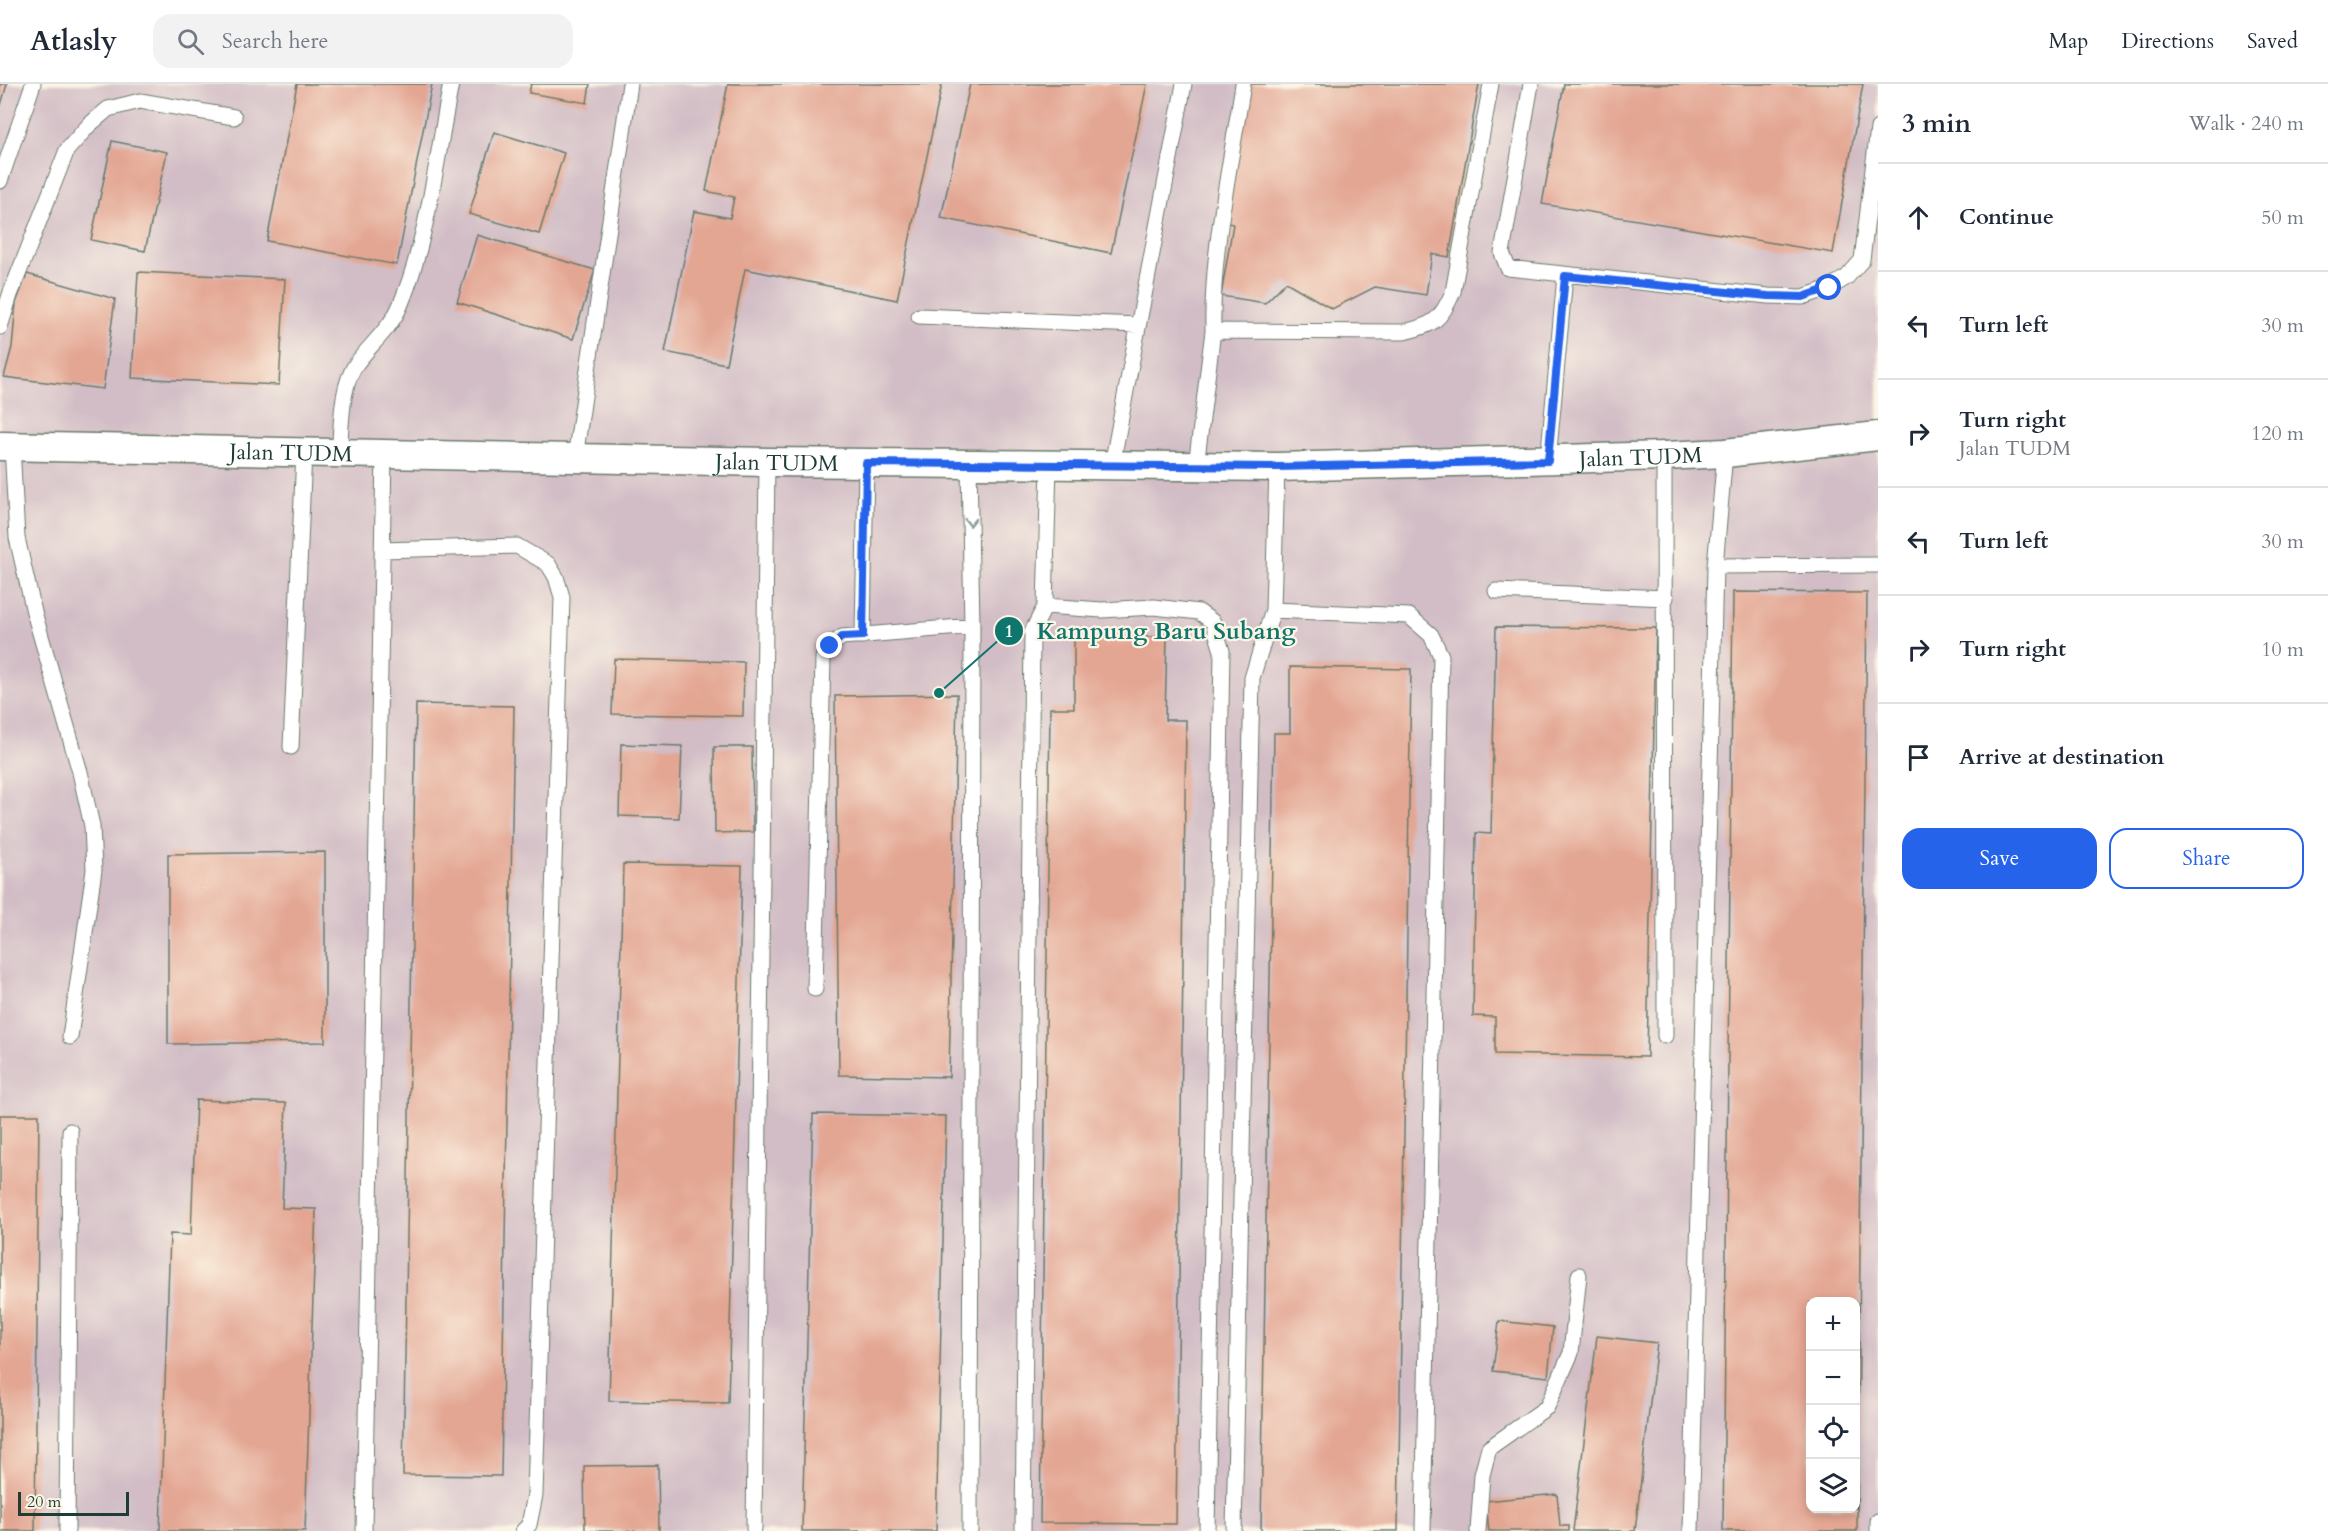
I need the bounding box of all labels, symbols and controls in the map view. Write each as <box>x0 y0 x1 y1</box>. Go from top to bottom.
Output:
search box <box>153 14 573 68</box>
text: Atlasly <box>30 22 117 60</box>
icon: search <box>174 25 207 58</box>
text: Search here <box>222 26 328 56</box>
text: Map <box>2048 27 2088 56</box>
text: Directions <box>2121 27 2214 56</box>
text: Saved <box>2247 27 2298 56</box>
text: 3 min <box>1902 106 1971 141</box>
text: Walk · 240 m <box>2189 110 2304 137</box>
icon: ahead <box>1902 201 1935 234</box>
text: Continue <box>1959 202 2054 232</box>
text: 50 m <box>2261 204 2304 231</box>
route start <box>1815 274 1841 300</box>
icon: left <box>1902 309 1935 342</box>
text: Turn left <box>1959 310 2048 340</box>
text: 30 m <box>2261 312 2304 339</box>
text: Turn right <box>1959 405 2066 435</box>
icon: right <box>1902 417 1935 450</box>
text: 120 m <box>2251 420 2304 447</box>
text: Jalan TUDM <box>1959 435 2071 462</box>
street label: Jalan TUDM <box>226 437 353 469</box>
street label: Jalan TUDM <box>1576 440 1703 474</box>
street label: Jalan TUDM <box>712 447 839 479</box>
one-way arrow <box>964 517 976 526</box>
icon: left <box>1902 525 1935 558</box>
text: Turn left <box>1959 526 2048 556</box>
text: 30 m <box>2261 528 2304 555</box>
callout: Kampung Baru Subang <box>994 610 1307 652</box>
text: Kampung Baru Subang <box>1036 615 1296 648</box>
text: 1 <box>1004 619 1014 644</box>
route end <box>816 632 842 658</box>
icon: right <box>1902 633 1935 666</box>
text: Turn right <box>1959 634 2066 664</box>
text: 10 m <box>2261 636 2304 663</box>
icon: arrive <box>1902 741 1935 774</box>
text: Arrive at destination <box>1959 742 2164 772</box>
button: Save <box>1902 828 2097 889</box>
button: Share <box>2109 828 2304 889</box>
map controls <box>1806 1297 1860 1513</box>
button: + <box>1806 1297 1860 1351</box>
button: − <box>1806 1351 1860 1405</box>
button: locate <box>1806 1405 1860 1459</box>
button: layers <box>1806 1459 1860 1513</box>
scale bar <box>18 1489 129 1516</box>
text: 20 m <box>27 1491 61 1513</box>

